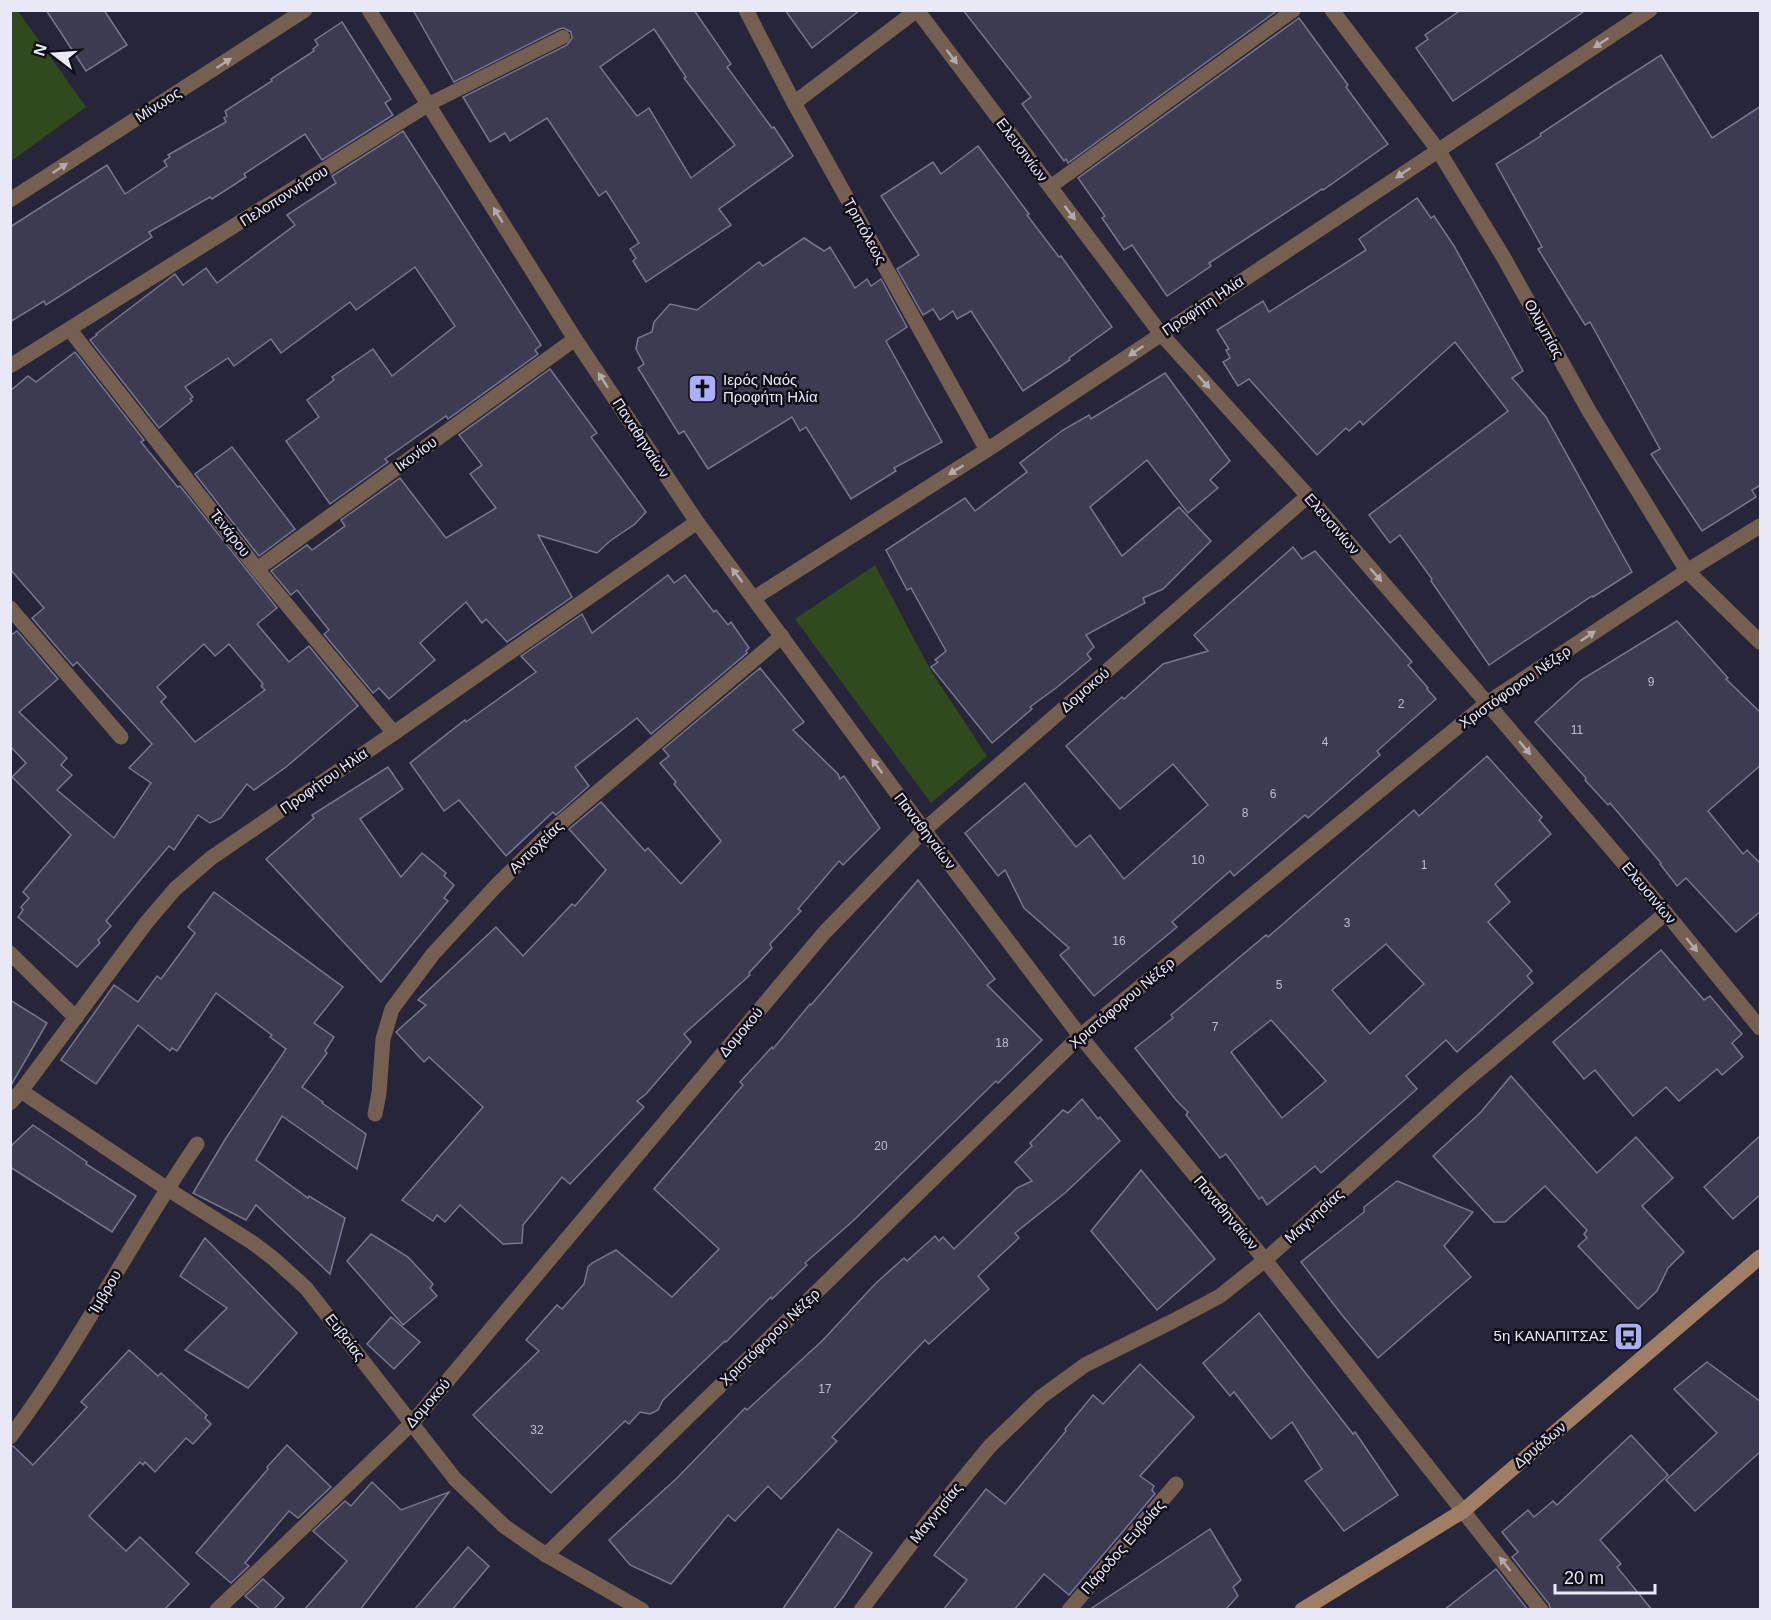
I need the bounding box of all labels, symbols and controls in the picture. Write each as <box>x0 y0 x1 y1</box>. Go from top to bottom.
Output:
north arrow <box>24 24 84 84</box>
one-way arrow <box>1593 37 1609 48</box>
text: N <box>30 42 50 58</box>
one-way arrow <box>946 50 958 65</box>
one-way arrow <box>216 57 232 68</box>
street label: Μίνωος <box>132 84 184 125</box>
street label: Ελευσινίων <box>993 115 1052 185</box>
street label: Πελοποννήσου <box>237 162 331 229</box>
one-way arrow <box>52 163 68 174</box>
one-way arrow <box>1395 167 1411 178</box>
street label: Τριπόλεως <box>840 195 890 267</box>
one-way arrow <box>1063 206 1075 221</box>
one-way arrow <box>493 207 504 223</box>
street label: Προφήτη Ηλία <box>1159 272 1247 339</box>
street label: Ολυμπίας <box>1521 296 1568 361</box>
one-way arrow <box>1128 345 1144 356</box>
place label: Ιερός Ναός Προφήτη Ηλία <box>723 371 818 405</box>
one-way arrow <box>597 372 608 388</box>
church icon: Ιερός Ναός Προφήτη Ηλία <box>686 373 718 405</box>
one-way arrow <box>1197 374 1210 389</box>
street label: Παναθηναίων <box>609 395 673 481</box>
street label: Ικονίου <box>392 433 440 474</box>
one-way arrow <box>948 464 964 475</box>
street label: Ελευσινίων <box>1301 490 1363 558</box>
street label: Τενάρου <box>207 506 254 560</box>
one-way arrow <box>1369 567 1382 582</box>
one-way arrow <box>731 568 743 583</box>
one-way arrow <box>1580 630 1596 642</box>
street label: Χριστόφορου Νέζερ <box>1456 642 1574 731</box>
street label: Δομοκού <box>1057 664 1113 715</box>
house number: 9 <box>1648 675 1655 689</box>
house number: 2 <box>1398 697 1405 711</box>
house number: 11 <box>1571 723 1584 737</box>
house number: 4 <box>1322 735 1329 749</box>
one-way arrow <box>1518 740 1531 755</box>
street label: Προφήτου Ηλία <box>277 744 371 817</box>
one-way arrow <box>871 759 883 775</box>
house number: 6 <box>1270 787 1277 801</box>
street label: Παναθηναίων <box>891 789 960 872</box>
house number: 8 <box>1242 806 1249 820</box>
street label: Αντιοχείας <box>505 817 566 876</box>
house number: 10 <box>1191 853 1205 867</box>
house number: 1 <box>1421 858 1428 872</box>
street label: Ελευσινίων <box>1619 858 1680 927</box>
house number: 3 <box>1344 916 1351 930</box>
house number: 16 <box>1112 934 1126 948</box>
one-way arrow <box>1685 937 1698 952</box>
street label: Χριστόφορου Νέζερ <box>1066 954 1178 1052</box>
house number: 5 <box>1276 978 1283 992</box>
street label: Δομοκού <box>715 1004 766 1060</box>
house number: 7 <box>1212 1020 1219 1034</box>
house number: 18 <box>995 1036 1009 1050</box>
house number: 20 <box>874 1139 888 1153</box>
street label: Παναθηναίων <box>1191 1172 1262 1253</box>
street label: Μαγνησίας <box>1281 1185 1346 1246</box>
street label: Ίμβρου <box>84 1267 124 1318</box>
street label: Χριστόφορου Νέζερ <box>716 1285 823 1389</box>
street label: Ευβοίας <box>322 1310 369 1363</box>
bus stop icon: 5η ΚΑΝΑΠΙΤΣΑΣ <box>1613 1320 1645 1352</box>
place label: 5η ΚΑΝΑΠΙΤΣΑΣ <box>1494 1327 1608 1344</box>
street label: Δομοκού <box>402 1375 453 1431</box>
house number: 17 <box>818 1382 832 1396</box>
street label: Δρυάδων <box>1510 1418 1569 1471</box>
house number: 32 <box>530 1423 544 1437</box>
street label: Μαγνησίας <box>906 1479 965 1546</box>
street label: Πάροδος Ευβοίας <box>1077 1496 1168 1597</box>
one-way arrow <box>1499 1556 1511 1571</box>
scale bar <box>1555 1557 1656 1595</box>
text: 20 m <box>1564 1568 1604 1588</box>

